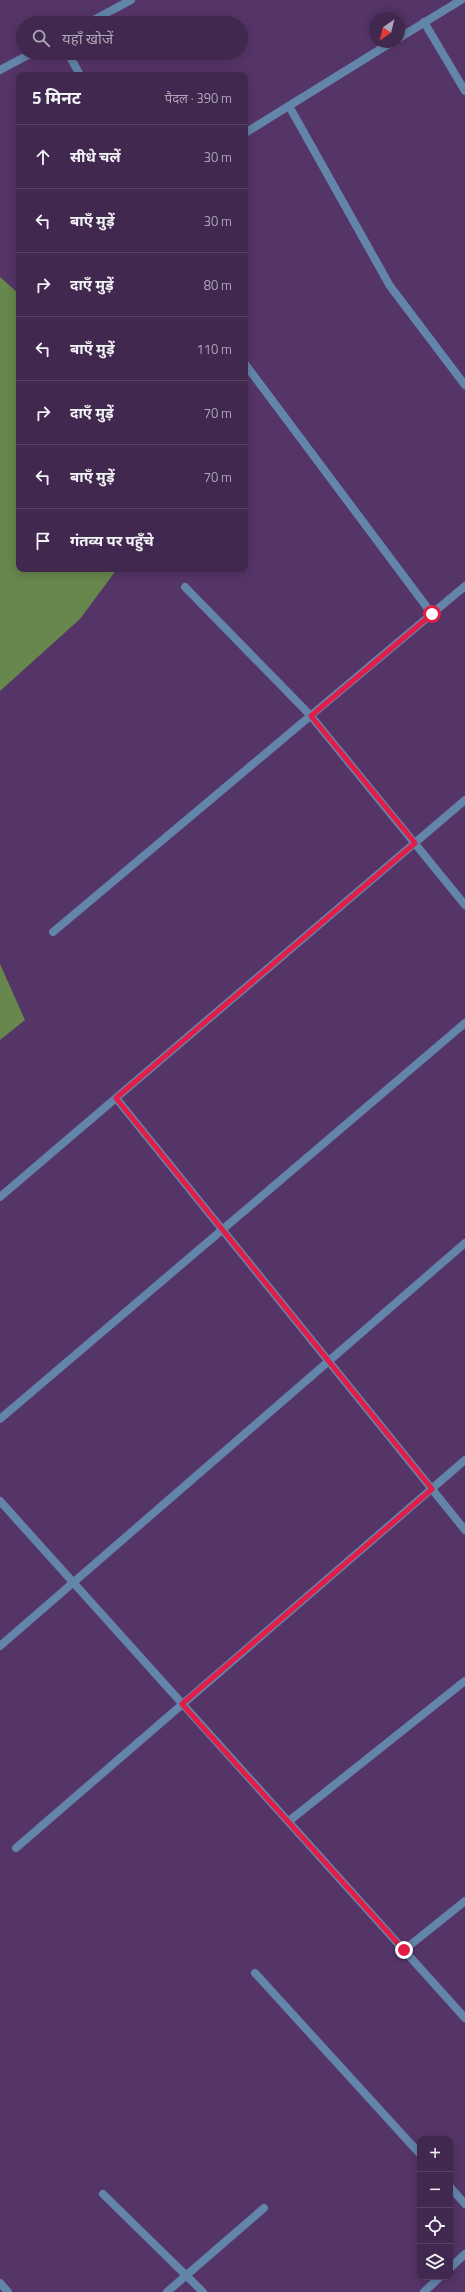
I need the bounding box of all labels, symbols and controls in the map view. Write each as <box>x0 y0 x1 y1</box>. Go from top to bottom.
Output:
north arrow <box>369 12 405 48</box>
search box <box>16 16 248 60</box>
icon: search <box>30 27 52 49</box>
text: यहाँ खोजें <box>62 27 113 50</box>
text: 5 मिनट <box>32 85 81 111</box>
text: पैदल · 390 m <box>165 88 232 108</box>
text: सीधे चलें <box>70 145 121 168</box>
icon: ahead <box>32 146 54 168</box>
text: 30 m <box>204 147 232 167</box>
text: बाएँ मुड़ें <box>70 209 114 232</box>
icon: left <box>32 210 54 232</box>
text: 30 m <box>204 211 232 231</box>
text: दाएँ मुड़ें <box>70 273 114 296</box>
icon: right <box>32 274 54 296</box>
text: 80 m <box>204 275 232 295</box>
text: बाएँ मुड़ें <box>70 337 114 360</box>
icon: left <box>32 338 54 360</box>
text: 110 m <box>196 339 232 359</box>
text: दाएँ मुड़ें <box>70 401 114 424</box>
icon: right <box>32 402 54 424</box>
text: 70 m <box>204 403 232 423</box>
text: बाएँ मुड़ें <box>70 465 114 488</box>
icon: left <box>32 466 54 488</box>
text: 70 m <box>204 467 232 487</box>
text: गंतव्य पर पहुँचे <box>70 529 154 552</box>
icon: arrive <box>32 530 54 552</box>
route start <box>423 605 441 623</box>
route end <box>395 1941 413 1959</box>
map controls <box>417 2136 453 2280</box>
button: + <box>417 2136 453 2172</box>
button: − <box>417 2172 453 2208</box>
button: locate <box>417 2208 453 2244</box>
button: layers <box>417 2244 453 2280</box>

